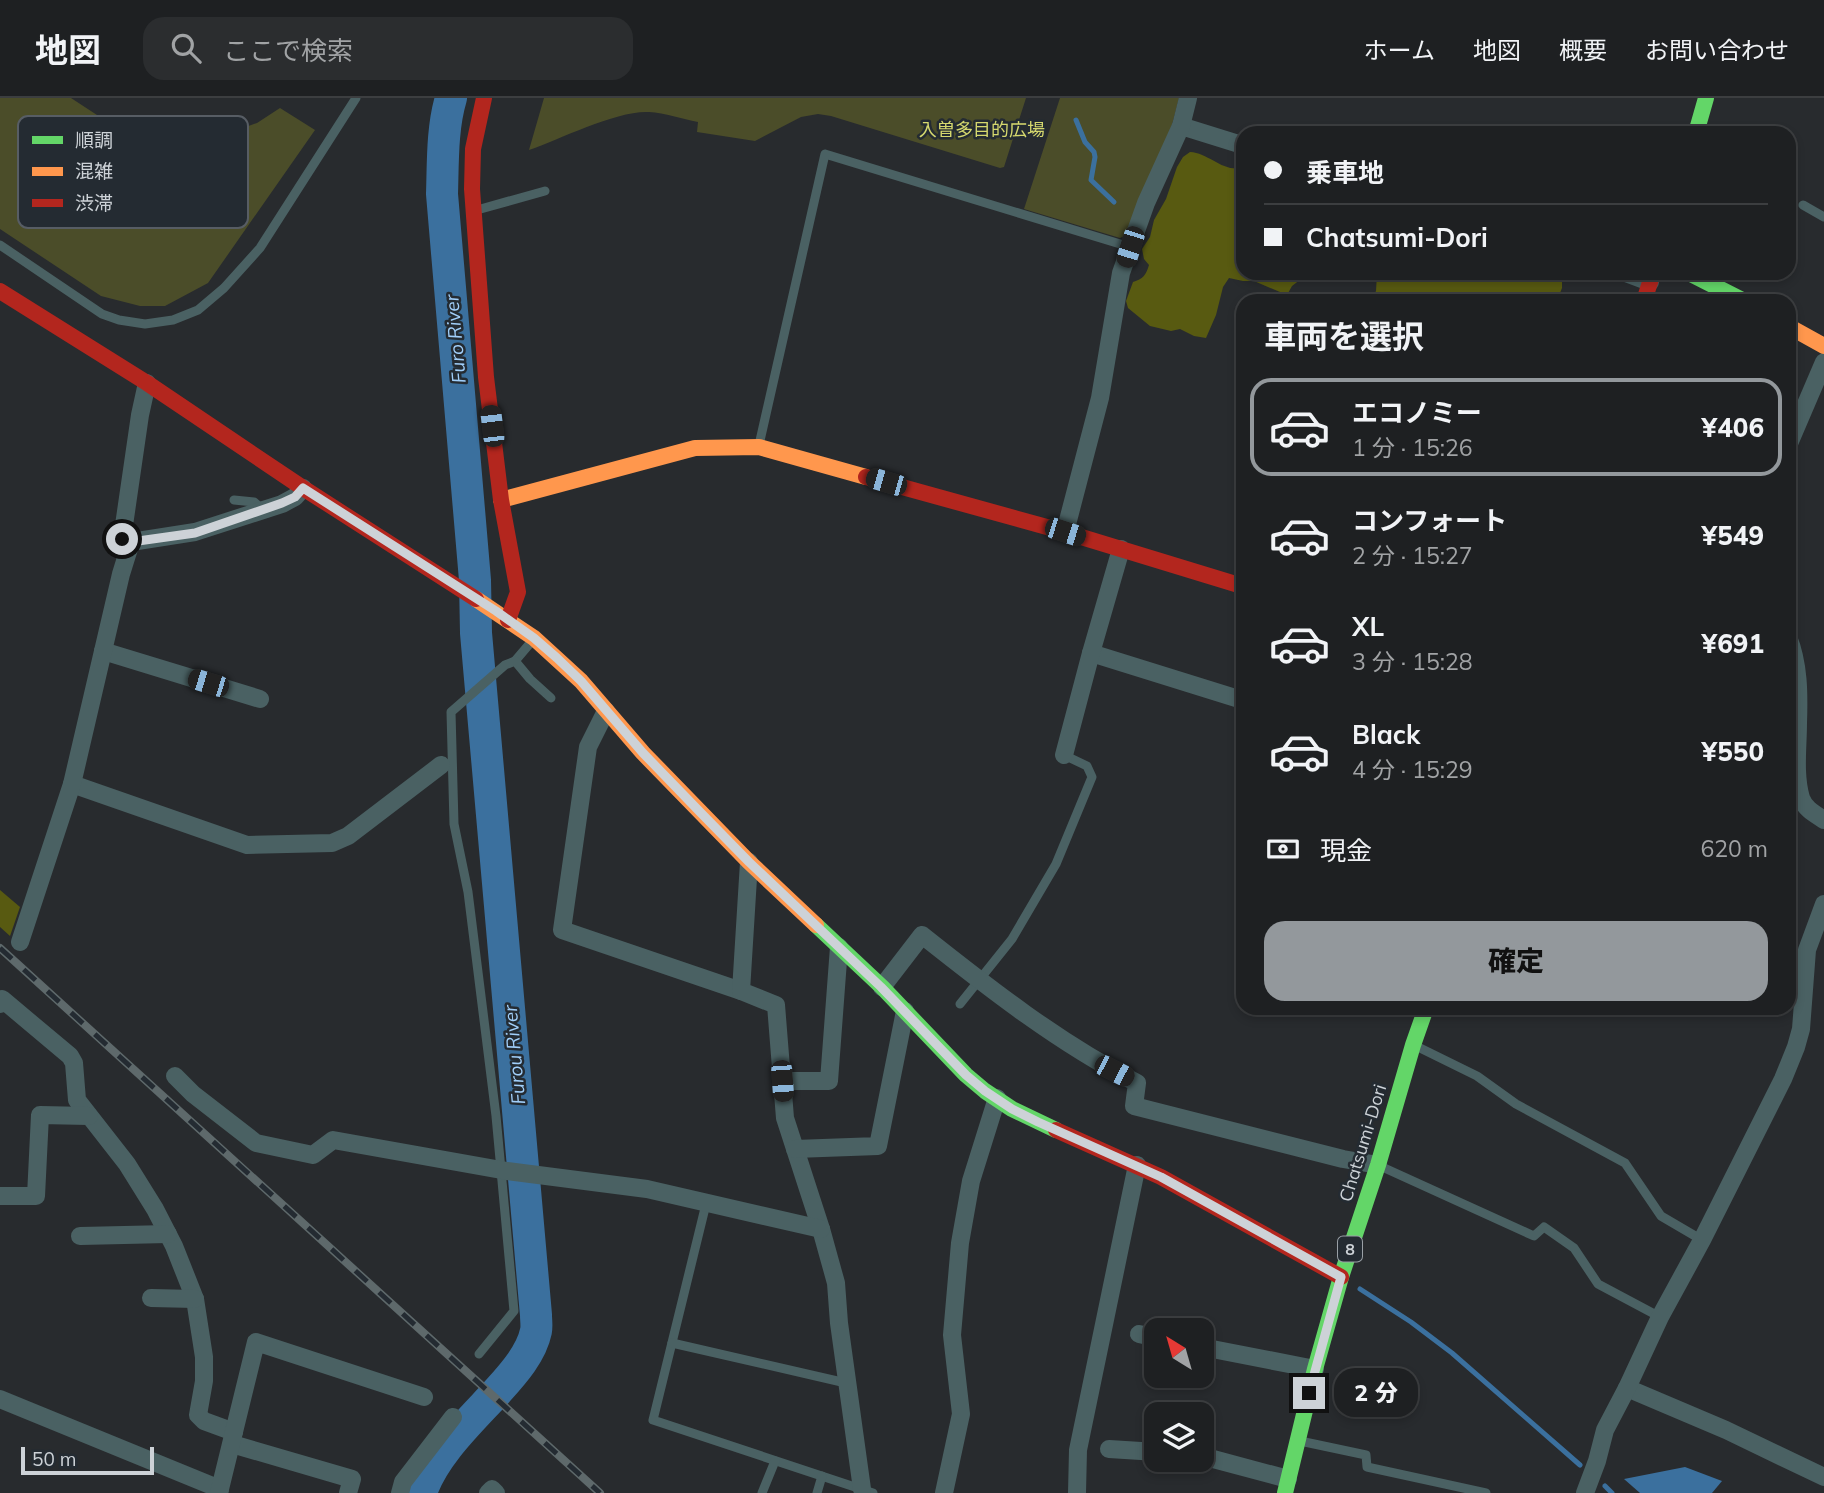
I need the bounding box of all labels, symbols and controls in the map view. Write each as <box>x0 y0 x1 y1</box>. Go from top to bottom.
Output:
search box <box>143 17 633 80</box>
text: 地図 <box>35 29 101 70</box>
icon: search <box>167 29 205 67</box>
text: ここで検索 <box>223 34 353 67</box>
text: ホーム <box>1364 35 1435 65</box>
text: 地図 <box>1473 35 1521 65</box>
text: 概要 <box>1559 35 1607 65</box>
text: お問い合わせ <box>1645 35 1789 65</box>
legend <box>18 116 248 228</box>
park label: 入曽多目的広場 <box>919 118 1045 141</box>
text: 順調 <box>75 128 113 152</box>
text: 乗車地 <box>1306 156 1384 189</box>
text: 混雑 <box>75 159 113 183</box>
text: 渋滞 <box>75 191 113 215</box>
text: Chatsumi-Dori <box>1306 221 1488 254</box>
car <box>1114 224 1147 270</box>
water label: Furo River <box>439 293 471 384</box>
text: 車両を選択 <box>1264 316 1424 356</box>
icon: car <box>1268 396 1331 459</box>
text: エコノミー <box>1352 396 1482 429</box>
car <box>480 404 505 448</box>
text: ¥406 <box>1702 411 1764 444</box>
text: 1 分 · 15:26 <box>1352 433 1473 462</box>
car <box>863 466 910 498</box>
icon: car <box>1268 504 1331 567</box>
text: コンフォート <box>1352 504 1507 537</box>
car <box>1042 516 1089 548</box>
text: ¥549 <box>1702 519 1764 552</box>
route start <box>106 523 138 555</box>
text: 2 分 · 15:27 <box>1352 541 1473 570</box>
text: XL <box>1352 610 1384 643</box>
icon: car <box>1268 612 1331 675</box>
text: ¥691 <box>1702 627 1764 660</box>
text: 3 分 · 15:28 <box>1352 647 1473 676</box>
car <box>185 667 232 699</box>
text: Black <box>1352 718 1420 751</box>
icon: car <box>1268 720 1331 783</box>
text: ¥550 <box>1702 735 1764 768</box>
text: 4 分 · 15:29 <box>1352 755 1473 784</box>
icon: cash <box>1264 830 1302 868</box>
text: 現金 <box>1320 834 1372 867</box>
text: 620 m <box>1700 834 1768 863</box>
button: 確定 <box>1264 921 1768 1001</box>
water label: Furou River <box>498 1003 530 1106</box>
car <box>1091 1052 1138 1090</box>
car <box>771 1059 794 1103</box>
street label: Chatsumi-Dori <box>1334 1081 1391 1204</box>
road number: 8 <box>1338 1236 1362 1261</box>
north arrow <box>1144 1318 1214 1388</box>
map controls <box>1144 1318 1214 1472</box>
callout: 2 分 <box>1334 1368 1418 1418</box>
route end <box>1293 1377 1325 1409</box>
text: 2 分 <box>1354 1378 1398 1407</box>
button: layers <box>1144 1402 1214 1472</box>
scale bar <box>21 1444 154 1476</box>
text: 50 m <box>32 1447 76 1471</box>

